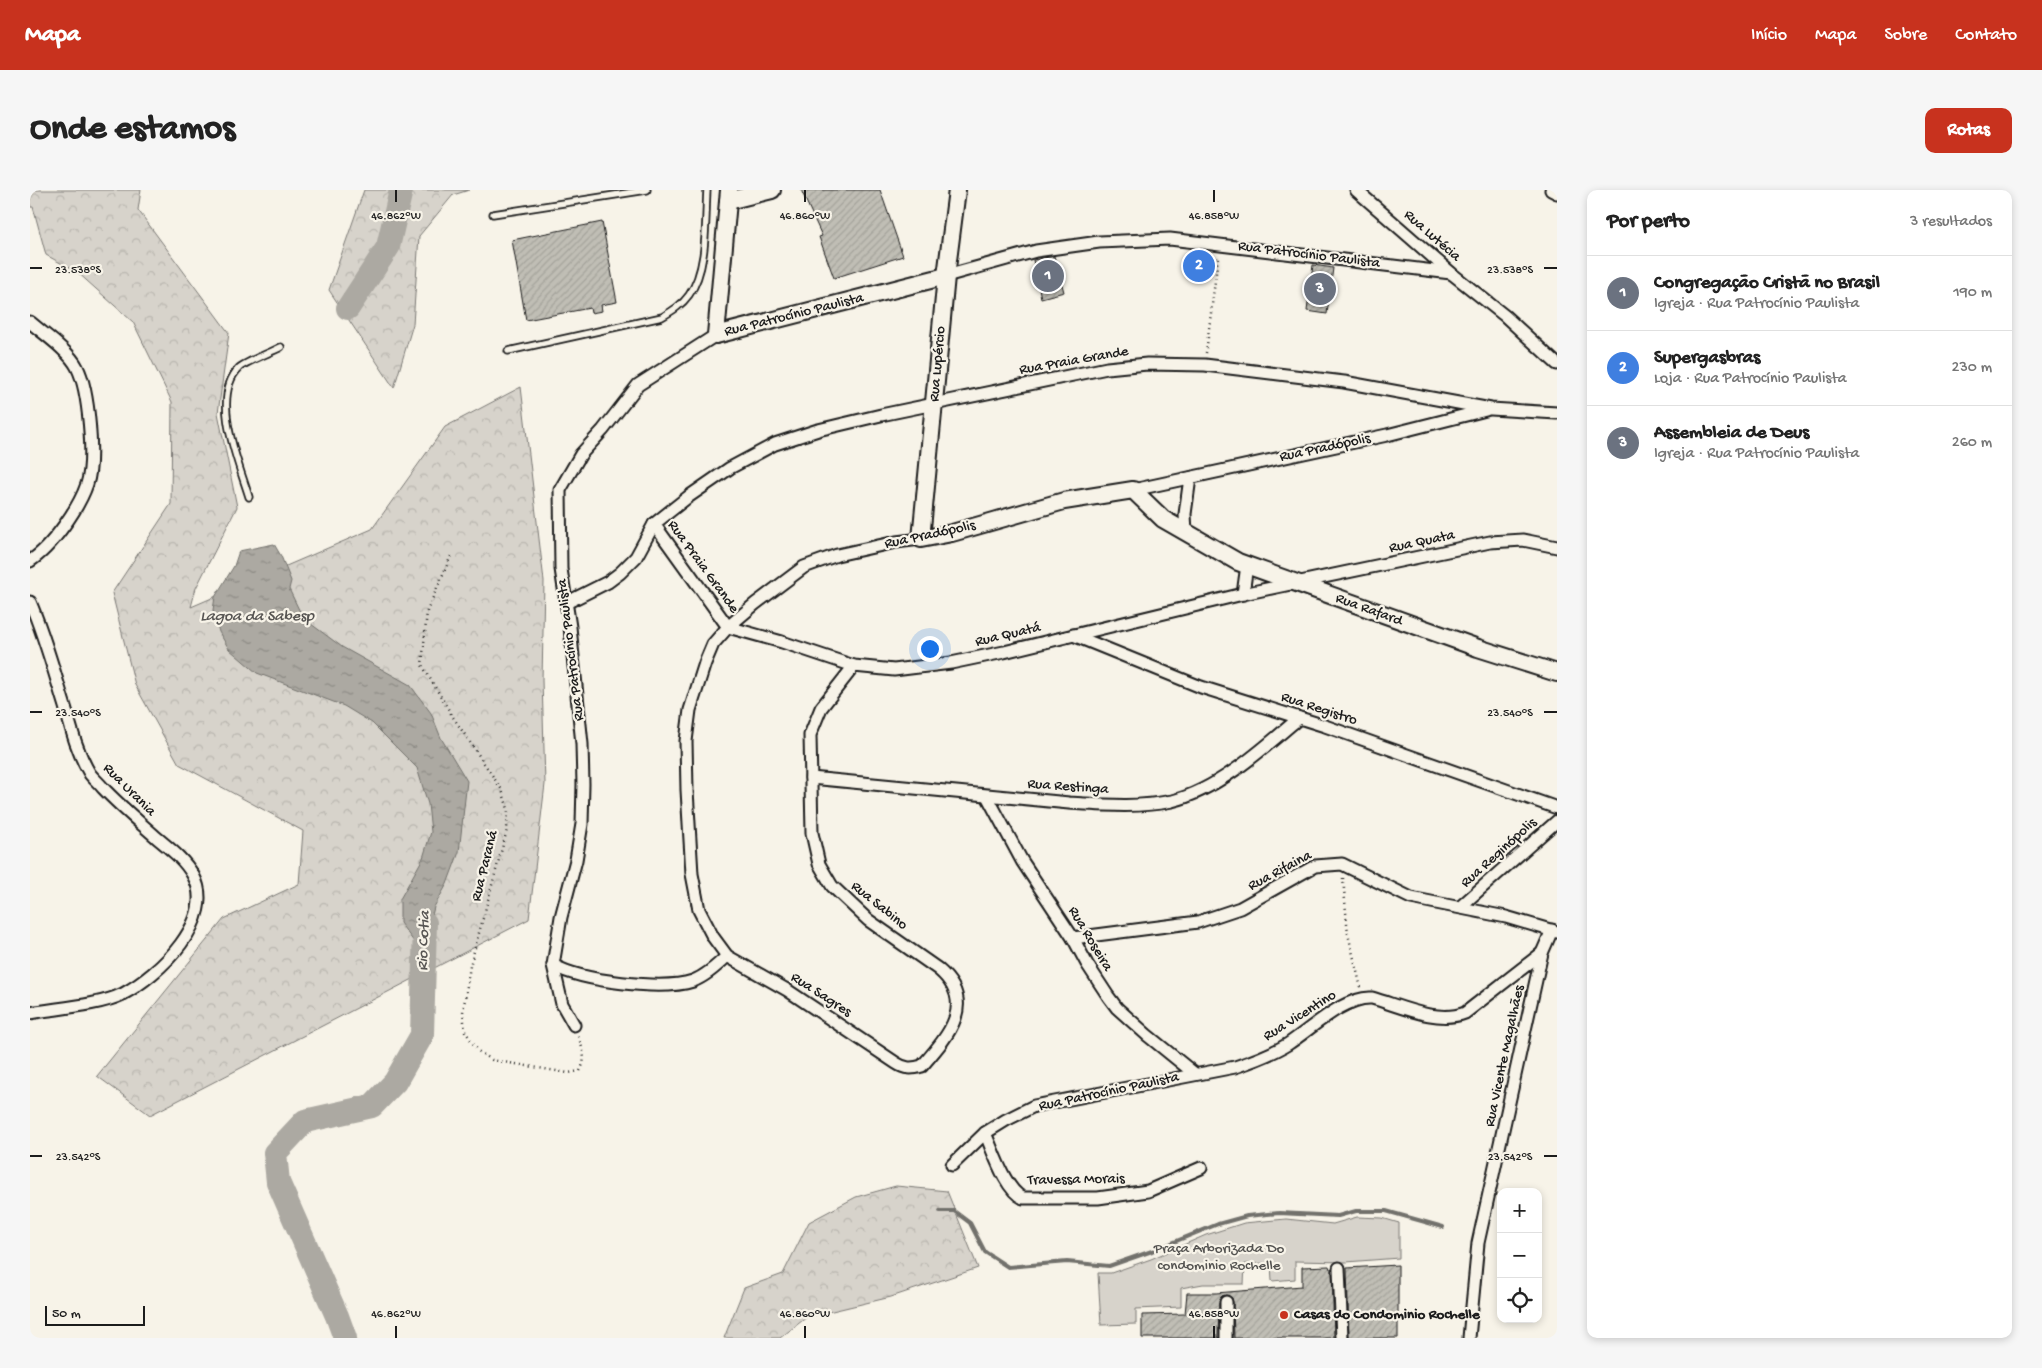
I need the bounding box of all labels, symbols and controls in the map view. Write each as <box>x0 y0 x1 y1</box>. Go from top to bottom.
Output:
text: Mapa <box>25 21 80 50</box>
text: Início <box>1751 25 1787 46</box>
text: Mapa <box>1815 25 1856 46</box>
text: Sobre <box>1884 25 1927 46</box>
text: Contato <box>1955 25 2017 46</box>
button: Rotas <box>1925 108 2012 153</box>
text: Onde estamos <box>30 110 235 151</box>
street label: Rua Lutécia <box>1400 206 1465 266</box>
text: 46.862°W <box>371 210 421 224</box>
text: 46.860°W <box>780 210 830 224</box>
text: 46.858°W <box>1189 210 1239 224</box>
text: Por perto <box>1607 210 1690 235</box>
text: 3 resultados <box>1910 213 1992 232</box>
street label: Rua Patrocínio Paulista <box>1237 237 1382 273</box>
pin: 2 <box>1183 247 1215 285</box>
pin: 1 <box>1032 257 1064 295</box>
text: 23.538°S <box>55 264 101 278</box>
text: 23.538°S <box>1487 264 1533 278</box>
pin: 3 <box>1304 270 1336 308</box>
text: Congregação Cristã no Brasil <box>1654 272 1880 295</box>
text: 1 <box>1620 284 1626 303</box>
text: 190 m <box>1953 284 1992 303</box>
street label: Rua Patrocínio Paulista <box>723 289 866 341</box>
text: Igreja · Rua Patrocínio Paulista <box>1654 295 1859 314</box>
street label: Rua Lupércio <box>926 325 950 403</box>
street label: Rua Praia Grande <box>1018 342 1130 379</box>
text: Supergasbras <box>1654 347 1760 370</box>
text: 2 <box>1619 359 1627 378</box>
text: 230 m <box>1952 359 1992 378</box>
text: Loja · Rua Patrocínio Paulista <box>1654 370 1847 389</box>
text: Assembleia de Deus <box>1654 422 1809 445</box>
street label: Rua Pradópolis <box>1278 429 1373 466</box>
text: 3 <box>1619 434 1627 453</box>
text: 260 m <box>1952 434 1992 453</box>
text: Igreja · Rua Patrocínio Paulista <box>1654 445 1859 464</box>
street label: Rua Pradópolis <box>883 516 978 553</box>
street label: Rua Praia Grande <box>663 517 743 617</box>
street label: Rua Quata <box>1388 526 1457 558</box>
street label: Rua Patrocínio Paulista <box>553 577 589 722</box>
street label: Rua Rafard <box>1333 590 1406 631</box>
water label: Lagoa da Sabesp <box>200 608 315 627</box>
street label: Rua Quatá <box>973 619 1043 651</box>
your location <box>917 636 943 662</box>
street label: Rua Registro <box>1279 688 1360 730</box>
text: 23.540°S <box>55 707 101 721</box>
text: 23.540°S <box>1487 707 1533 721</box>
street label: Rua Urania <box>99 760 160 821</box>
street label: Rua Restinga <box>1027 775 1110 799</box>
street label: Rua Reginópolis <box>1457 814 1541 892</box>
street label: Rua Paraná <box>467 828 503 903</box>
street label: Rua Rifaina <box>1245 846 1316 895</box>
street label: Rua Sabino <box>847 878 911 935</box>
street label: Rua Roseira <box>1064 903 1117 975</box>
water label: Rio Cotia <box>414 910 436 971</box>
street label: Rua Sagres <box>787 969 855 1022</box>
street label: Rua Vicente Magalhães <box>1481 983 1529 1128</box>
street label: Rua Vicentino <box>1260 986 1340 1046</box>
street label: Rua Patrocínio Paulista <box>1037 1068 1181 1116</box>
text: 23.542°S <box>56 1151 101 1165</box>
text: 23.542°S <box>1488 1151 1533 1165</box>
street label: Travessa Morais <box>1026 1170 1125 1190</box>
map controls <box>1497 1188 1542 1323</box>
button: + <box>1497 1188 1542 1233</box>
button: − <box>1497 1233 1542 1278</box>
park label: Praça Arborizada Do condominio Rochelle <box>1153 1240 1284 1275</box>
button: locate <box>1497 1278 1542 1323</box>
scale bar <box>45 1303 145 1326</box>
text: 50 m <box>52 1306 81 1323</box>
place label: Casas do Condominio Rochelle <box>1293 1306 1481 1324</box>
text: 46.862°W <box>371 1308 421 1322</box>
text: 46.860°W <box>780 1308 830 1322</box>
text: 46.858°W <box>1189 1308 1239 1322</box>
marker: Casas do Condominio Rochelle <box>1278 1309 1290 1321</box>

